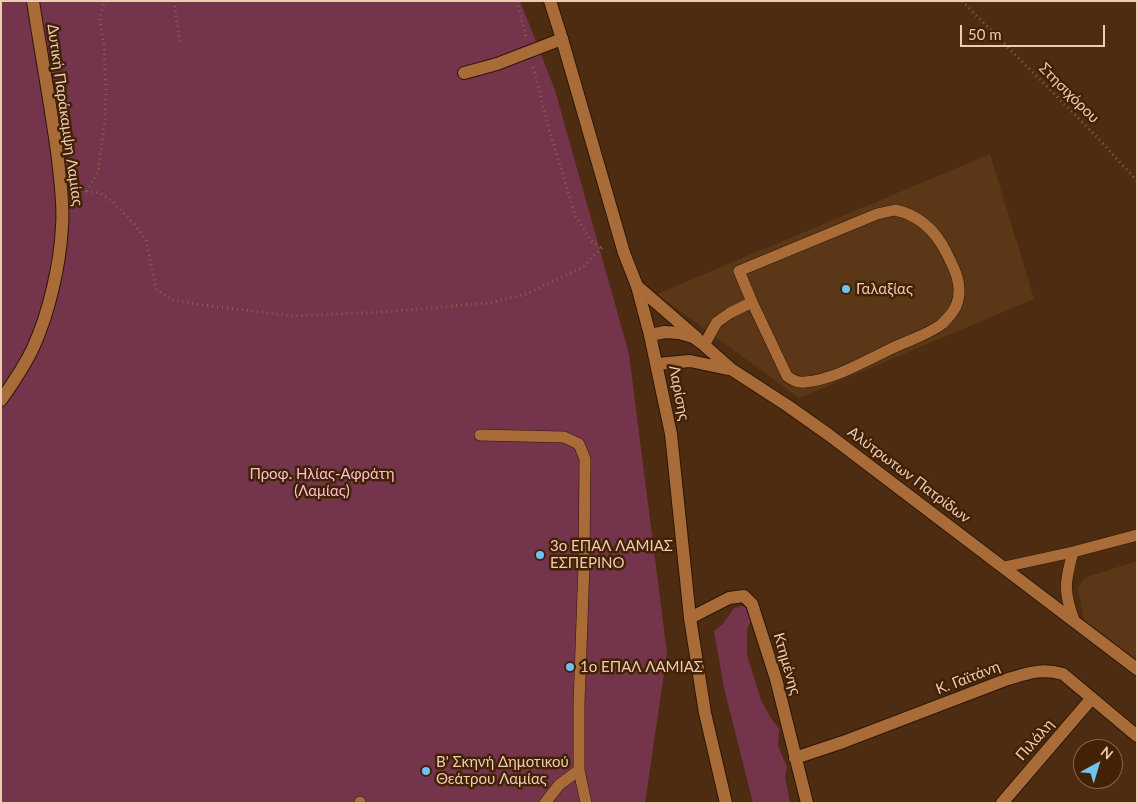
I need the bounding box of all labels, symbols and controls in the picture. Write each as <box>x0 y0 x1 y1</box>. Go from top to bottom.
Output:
scale bar <box>963 15 1108 47</box>
street label: Δυτική Παράκαμψη Λαμίας <box>43 23 87 207</box>
text: 50 m <box>968 25 1002 43</box>
street label: Στησιχόρου <box>1035 59 1103 127</box>
place label: Γαλαξίας <box>856 280 913 298</box>
marker: Γαλαξίας <box>840 283 852 295</box>
street label: Λαρίσης <box>665 364 693 422</box>
street label: Αλύτρωτων Πατρίδων <box>844 423 974 527</box>
park label: Προφ. Ηλίας-Αφράτη (Λαμίας) <box>249 465 395 500</box>
place label: 3ο ΕΠΑΛ ΛΑΜΙΑΣ ΕΣΠΕΡΙΝΟ <box>550 537 673 572</box>
marker: 3ο ΕΠΑΛ ΛΑΜΙΑΣ ΕΣΠΕΡΙΝΟ <box>534 549 546 561</box>
street label: Κτημένης <box>770 631 804 697</box>
place label: 1ο ΕΠΑΛ ΛΑΜΙΑΣ <box>580 658 703 676</box>
street label: Κ. Γαϊτάνη <box>933 658 1003 698</box>
marker: 1ο ΕΠΑΛ ΛΑΜΙΑΣ <box>564 661 576 673</box>
street label: Πιλάλη <box>1012 716 1058 764</box>
north arrow <box>1073 739 1123 789</box>
text: N <box>1098 743 1117 763</box>
place label: Β' Σκηνή Δημοτικού Θεάτρου Λαμίας <box>436 753 569 788</box>
marker: Β' Σκηνή Δημοτικού Θεάτρου Λαμίας <box>420 765 432 777</box>

